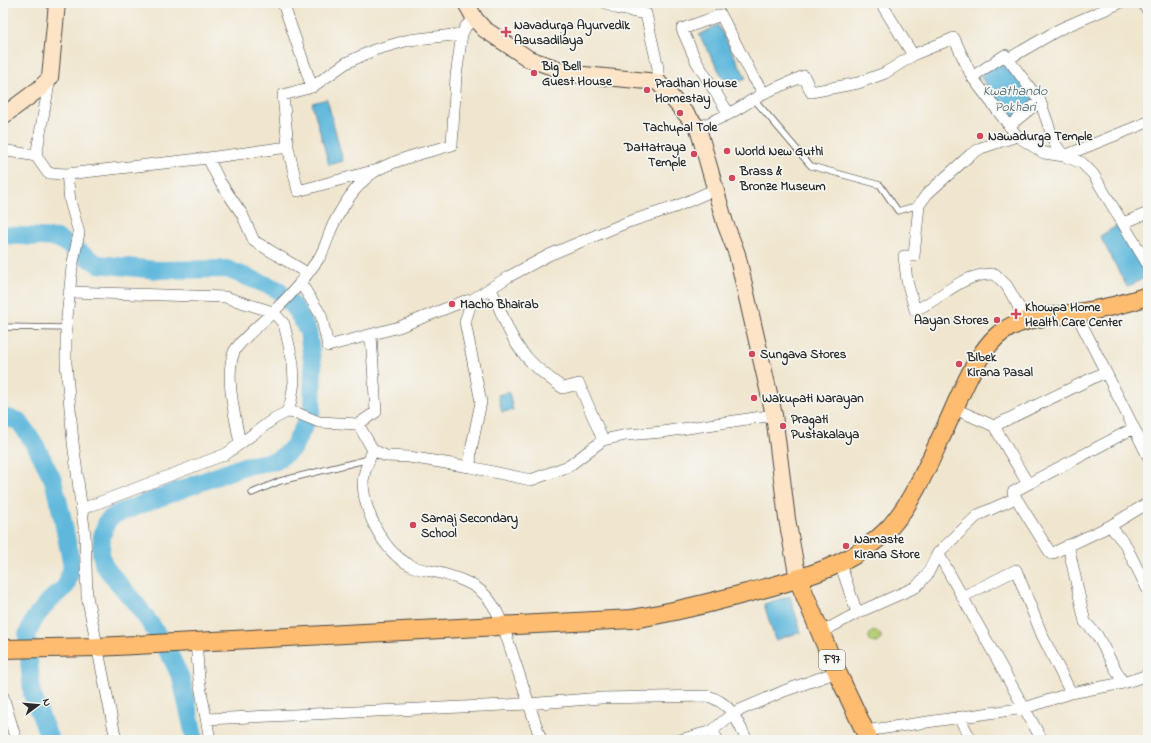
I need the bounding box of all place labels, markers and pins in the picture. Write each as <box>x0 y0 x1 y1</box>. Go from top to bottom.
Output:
place label: Navadurga Ayurvedik Aausadilaya <box>514 16 630 52</box>
marker: Navadurga Ayurvedik Aausadilaya <box>501 27 511 37</box>
place label: Big Bell Guest House <box>541 57 613 91</box>
marker: Big Bell Guest House <box>529 68 539 78</box>
place label: Pradhan House Homestay <box>655 74 738 110</box>
marker: Pradhan House Homestay <box>642 85 652 95</box>
marker: Tachupal Tole <box>675 108 685 118</box>
place label: Tachupal Tole <box>643 118 718 137</box>
place label: Nawadurga Temple <box>988 127 1093 148</box>
marker: Nawadurga Temple <box>975 131 985 141</box>
place label: Dattatraya Temple <box>623 138 687 172</box>
place label: World New Guthi <box>735 142 823 161</box>
marker: World New Guthi <box>722 146 732 156</box>
marker: Dattatraya Temple <box>689 149 699 159</box>
place label: Brass & Bronze Museum <box>739 162 826 196</box>
marker: Brass & Bronze Museum <box>727 173 737 183</box>
place label: Macho Bhairab <box>460 295 538 314</box>
place label: Khowpa Home Health Care Center <box>1025 298 1123 332</box>
marker: Macho Bhairab <box>447 299 457 309</box>
marker: Khowpa Home Health Care Center <box>1010 308 1022 320</box>
place label: Aayan Stores <box>914 311 989 332</box>
marker: Aayan Stores <box>992 315 1002 325</box>
place label: Sungava Stores <box>760 345 847 366</box>
place label: Bibek Kirana Pasal <box>966 348 1033 382</box>
marker: Sungava Stores <box>747 349 757 359</box>
marker: Bibek Kirana Pasal <box>954 359 964 369</box>
place label: Wakupati Narayan <box>762 389 864 410</box>
marker: Wakupati Narayan <box>749 393 759 403</box>
place label: Pragati Pustakalaya <box>791 410 859 446</box>
marker: Pragati Pustakalaya <box>778 421 788 431</box>
place label: Samaj Secondary School <box>421 509 518 543</box>
marker: Samaj Secondary School <box>408 520 418 530</box>
place label: Namaste Kirana Store <box>854 530 921 564</box>
marker: Namaste Kirana Store <box>841 541 851 551</box>

